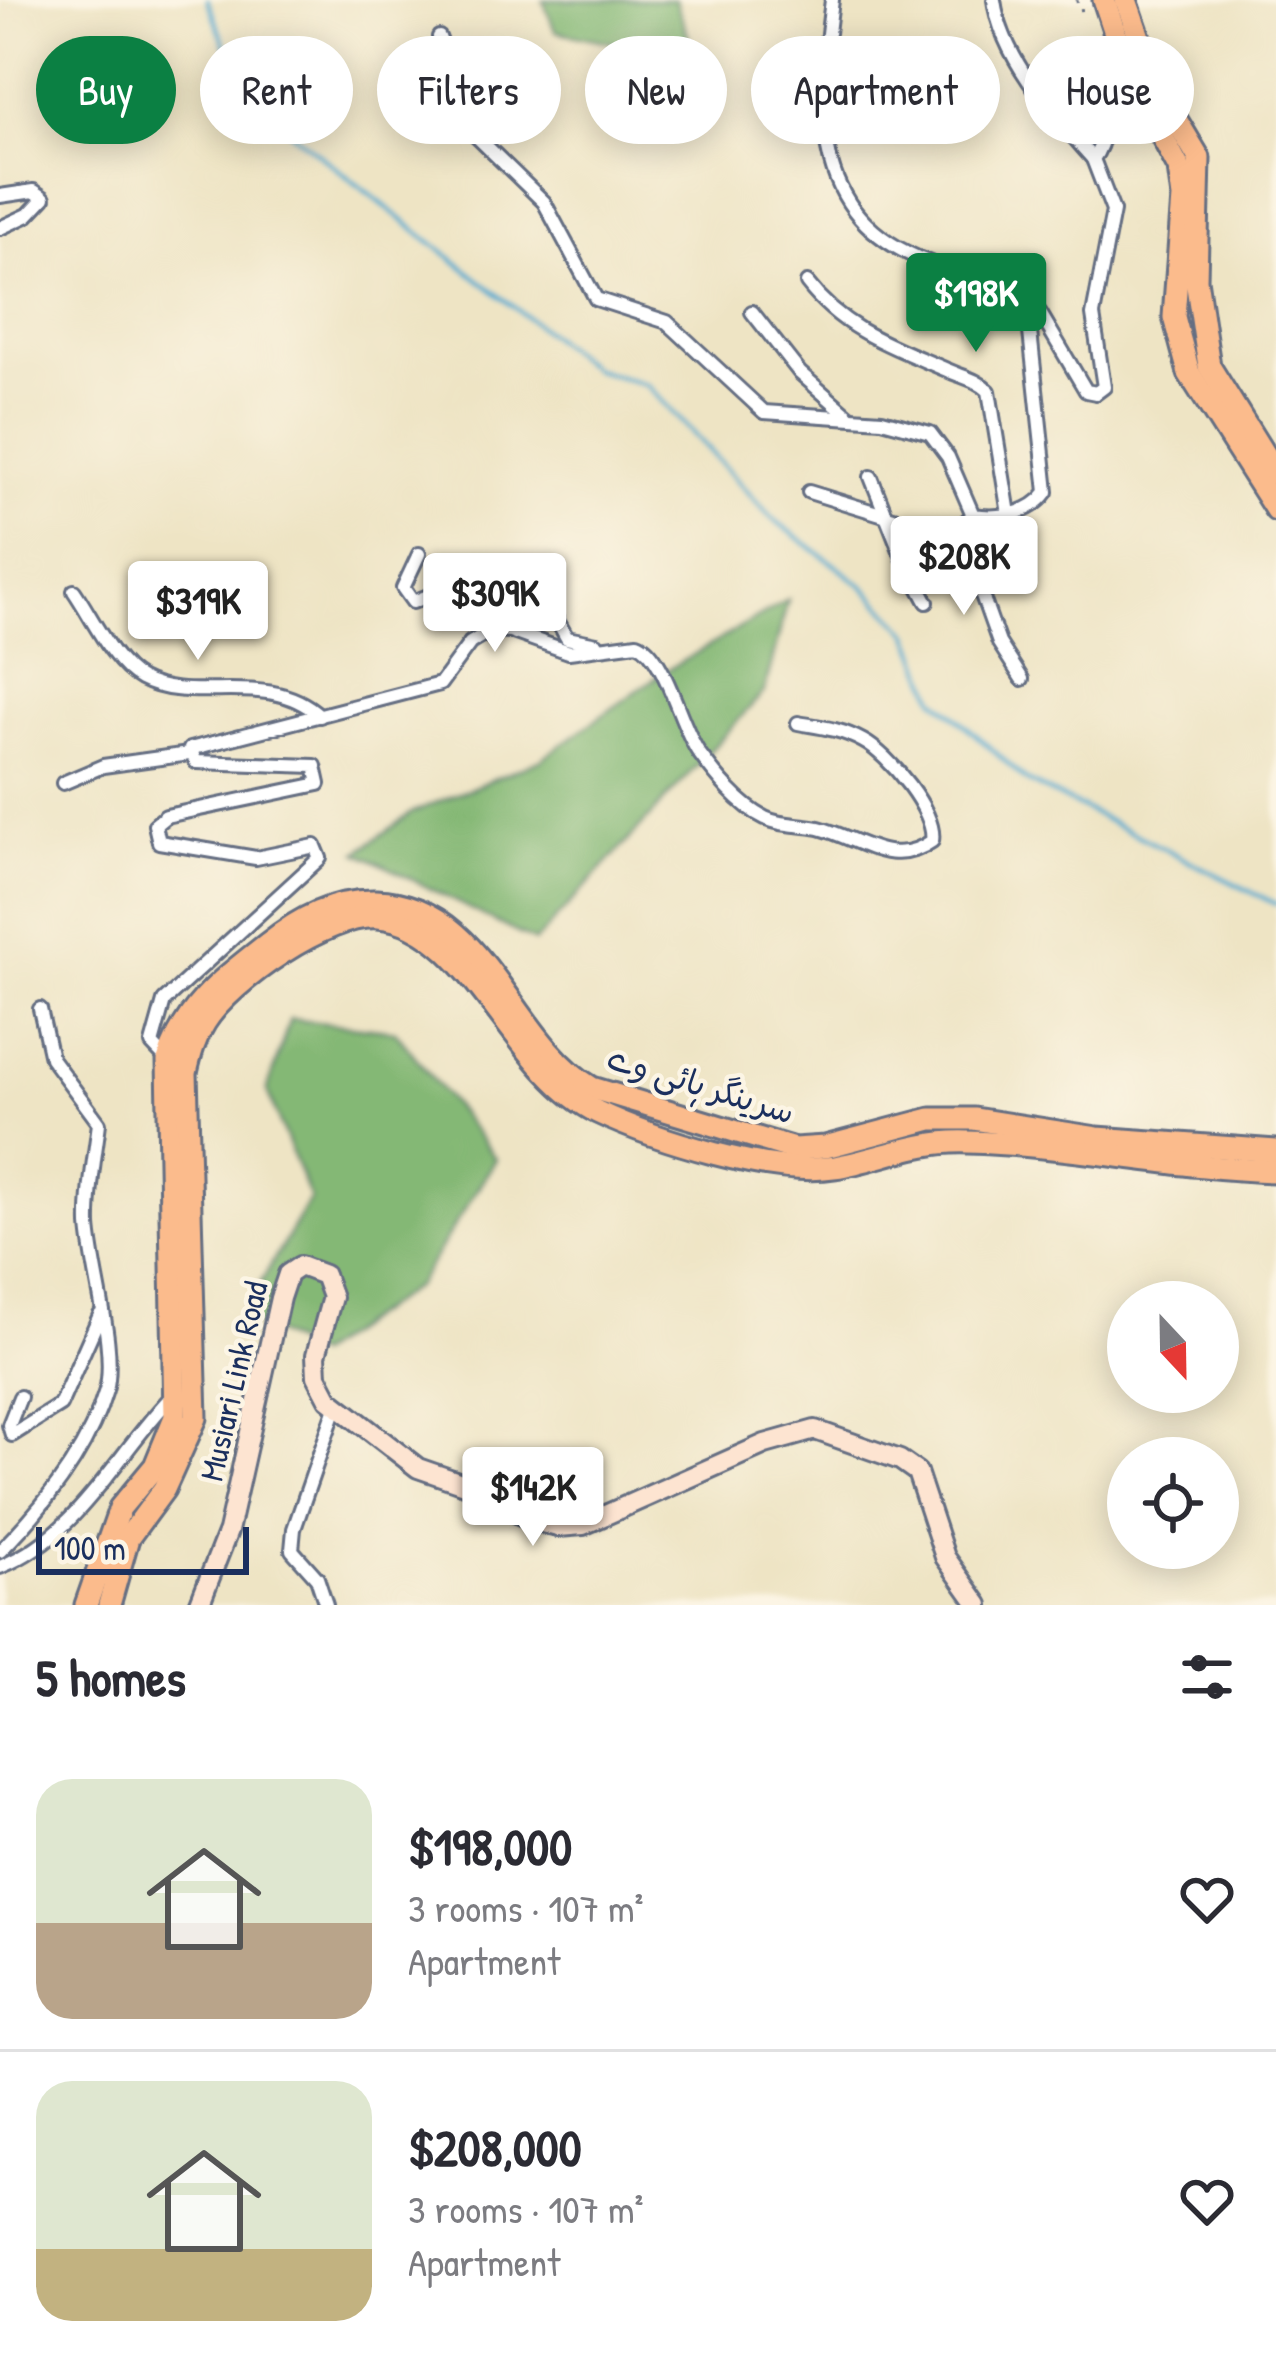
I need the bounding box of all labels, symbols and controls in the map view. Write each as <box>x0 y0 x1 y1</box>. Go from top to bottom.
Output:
chip: Buy <box>36 36 176 144</box>
chip: Rent <box>200 36 353 144</box>
chip: Filters <box>377 36 561 144</box>
chip: New <box>585 36 727 144</box>
chip: Apartment <box>751 36 1000 144</box>
chip: House <box>1024 36 1194 144</box>
pin: $198K <box>892 253 1060 355</box>
text: $198K <box>933 265 1019 318</box>
pin: $208K <box>880 516 1048 618</box>
text: $208K <box>918 528 1010 581</box>
pin: $309K <box>411 553 579 655</box>
pin: $319K <box>114 561 282 663</box>
text: $309K <box>450 565 540 618</box>
text: $319K <box>155 573 241 626</box>
street label: سرینگر ہائی وے <box>601 1035 800 1136</box>
street label: Musiari Link Road <box>189 1277 277 1485</box>
north arrow <box>1107 1281 1239 1413</box>
map controls <box>1107 1281 1239 1569</box>
button: locate <box>1107 1437 1239 1569</box>
pin: $142K <box>449 1447 617 1549</box>
text: $142K <box>489 1459 577 1512</box>
scale bar <box>36 1521 249 1574</box>
text: 100 m <box>54 1526 126 1570</box>
text: 5 homes <box>36 1643 186 1712</box>
icon: filters <box>1174 1644 1240 1710</box>
text: $198,000 <box>408 1812 572 1881</box>
icon: home <box>132 1827 276 1971</box>
icon: heart <box>1174 1866 1240 1932</box>
text: 3 rooms · 107 m² <box>408 1881 644 1934</box>
text: Apartment <box>408 1934 561 1987</box>
text: $208,000 <box>408 2113 582 2182</box>
icon: home <box>132 2129 276 2273</box>
icon: heart <box>1174 2168 1240 2234</box>
text: 3 rooms · 107 m² <box>408 2182 644 2235</box>
text: Apartment <box>408 2235 561 2288</box>

